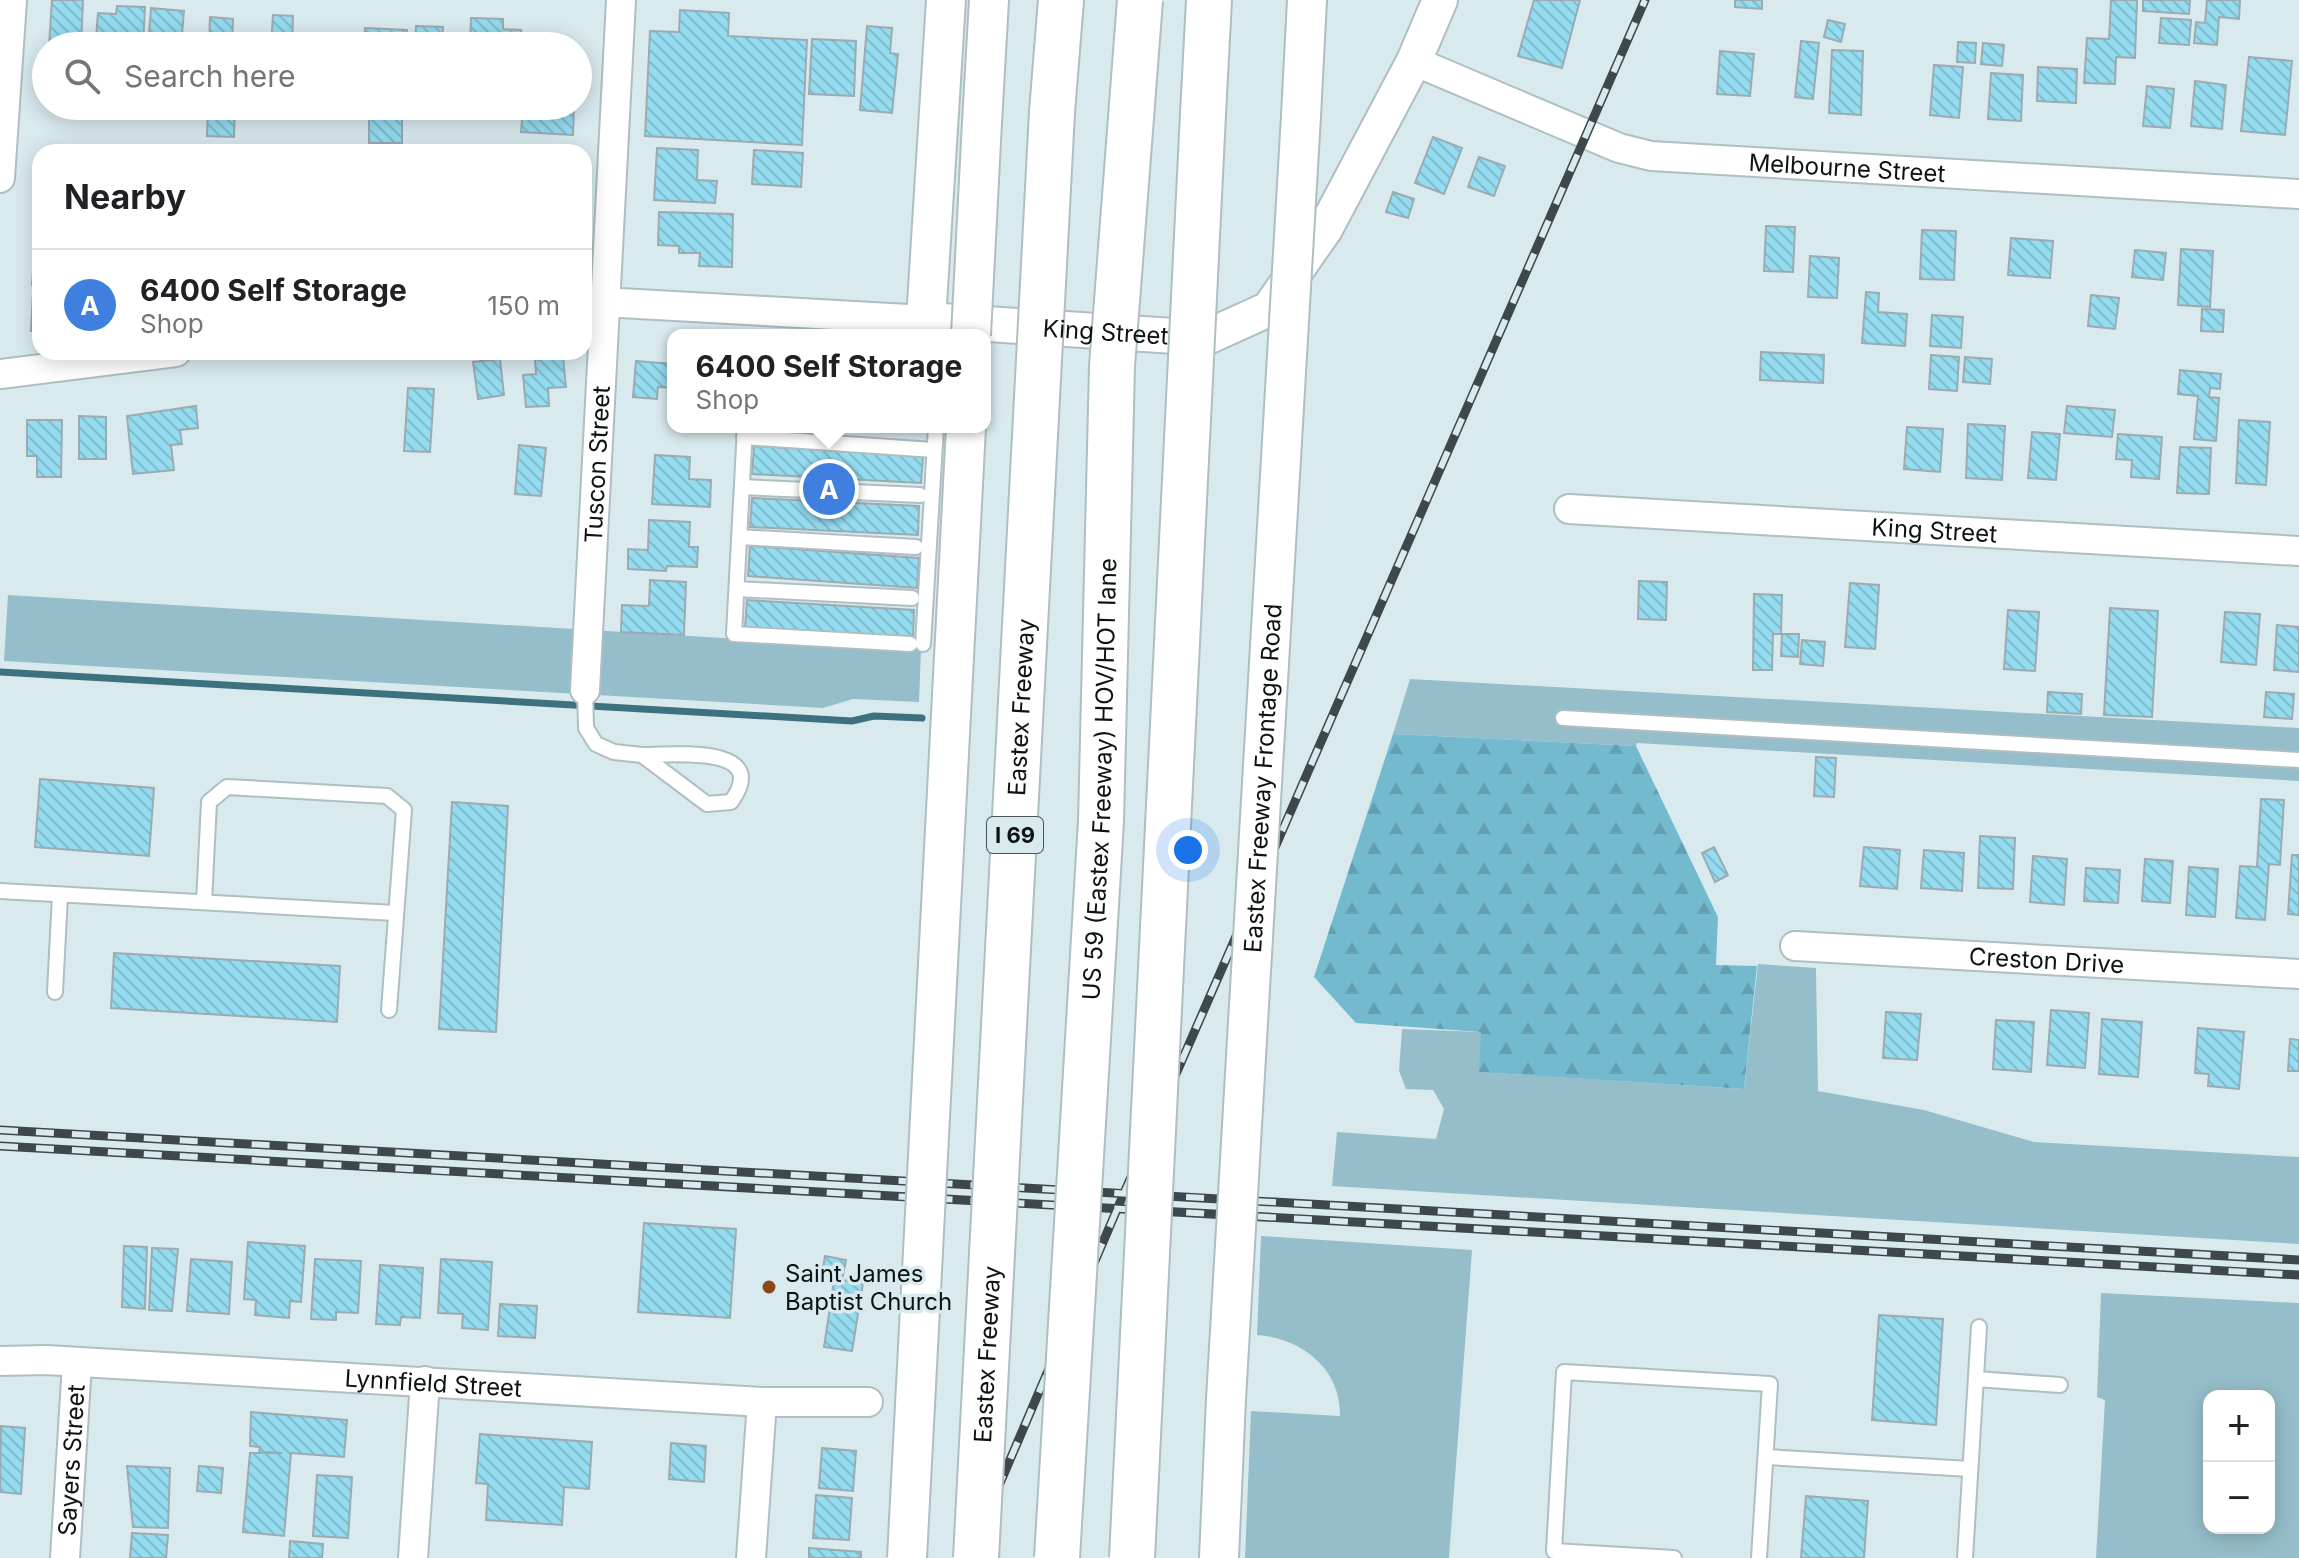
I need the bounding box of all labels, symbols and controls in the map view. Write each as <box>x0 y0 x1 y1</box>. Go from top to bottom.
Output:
search box <box>32 32 592 120</box>
icon: search <box>60 54 104 98</box>
text: Search here <box>124 58 296 94</box>
street label: Melbourne Street <box>1748 147 1946 188</box>
text: Nearby <box>64 176 186 217</box>
text: 6400 Self Storage <box>140 272 407 308</box>
text: A <box>80 290 100 321</box>
text: 150 m <box>487 290 560 321</box>
text: Shop <box>140 308 204 339</box>
street label: King Street <box>1042 313 1169 350</box>
popup <box>667 329 991 433</box>
text: 6400 Self Storage <box>696 348 962 384</box>
text: Shop <box>696 384 759 415</box>
street label: Tuscon Street <box>578 385 615 544</box>
pin: A <box>803 459 855 519</box>
street label: King Street <box>1871 512 1998 548</box>
street label: US 59 (Eastex Freeway) HOV/HOT lane <box>1076 558 1122 1001</box>
street label: Eastex Freeway Frontage Road <box>1238 603 1287 953</box>
street label: Eastex Freeway <box>1002 618 1040 797</box>
road number: I 69 <box>987 817 1043 853</box>
your location <box>1168 830 1208 870</box>
street label: Creston Drive <box>1968 941 2125 979</box>
place label: Saint James Baptist Church <box>785 1259 952 1316</box>
street label: Eastex Freeway <box>968 1265 1006 1444</box>
marker: Saint James Baptist Church <box>760 1278 778 1296</box>
street label: Lynnfield Street <box>344 1363 523 1402</box>
street label: Sayers Street <box>52 1383 90 1537</box>
map controls <box>2203 1390 2275 1534</box>
button: + <box>2203 1390 2275 1462</box>
button: − <box>2203 1462 2275 1534</box>

